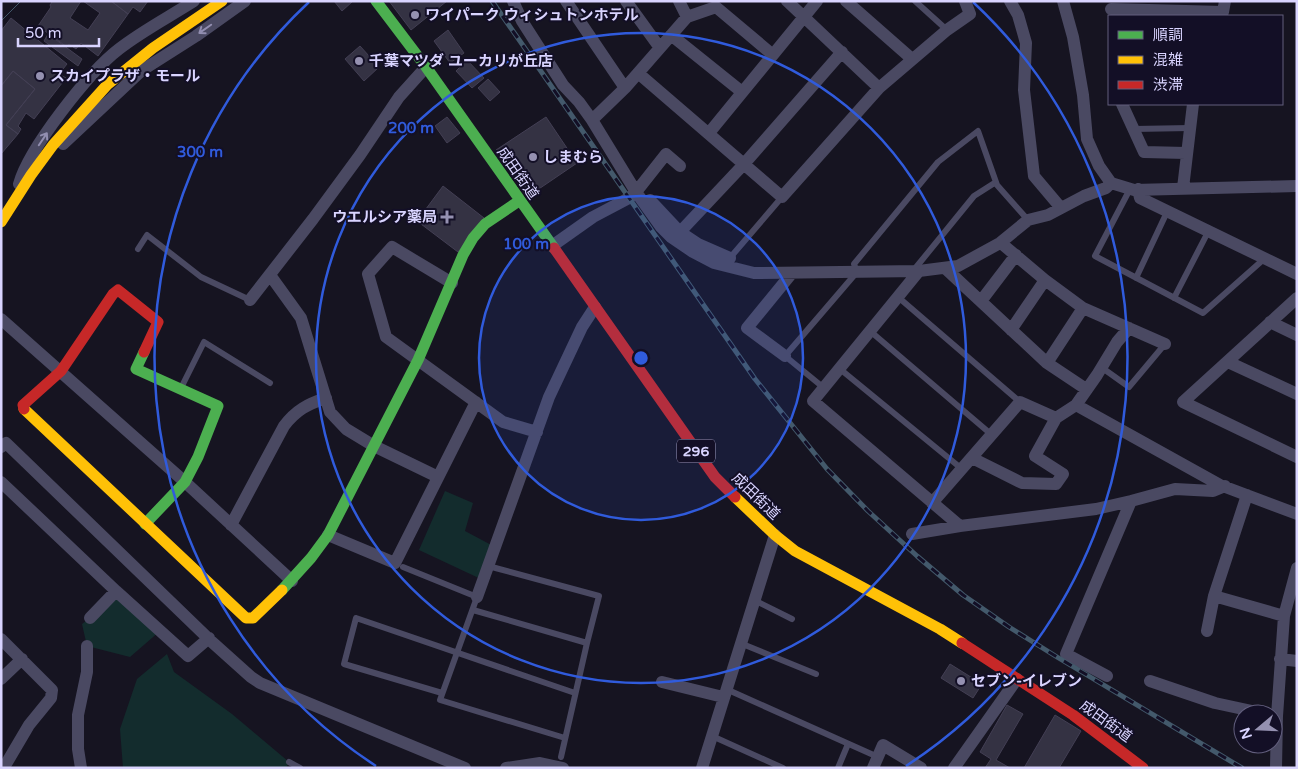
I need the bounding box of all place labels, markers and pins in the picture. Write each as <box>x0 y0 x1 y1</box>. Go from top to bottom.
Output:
place label: ワイパーク ウィシュトンホテル <box>425 6 639 24</box>
marker: ワイパーク ウィシュトンホテル <box>409 9 421 21</box>
place label: 千葉マツダ ユーカリが丘店 <box>369 52 553 70</box>
marker: 千葉マツダ ユーカリが丘店 <box>353 55 365 67</box>
place label: スカイプラザ・モール <box>50 67 200 85</box>
marker: スカイプラザ・モール <box>34 70 46 82</box>
place label: しまむら <box>543 148 603 166</box>
marker: しまむら <box>527 151 539 163</box>
place label: ウエルシア薬局 <box>332 208 437 226</box>
marker: ウエルシア薬局 <box>441 211 453 223</box>
centre of rings <box>632 349 650 367</box>
place label: セブン-イレブン <box>971 672 1082 690</box>
marker: セブン-イレブン <box>955 675 967 687</box>

